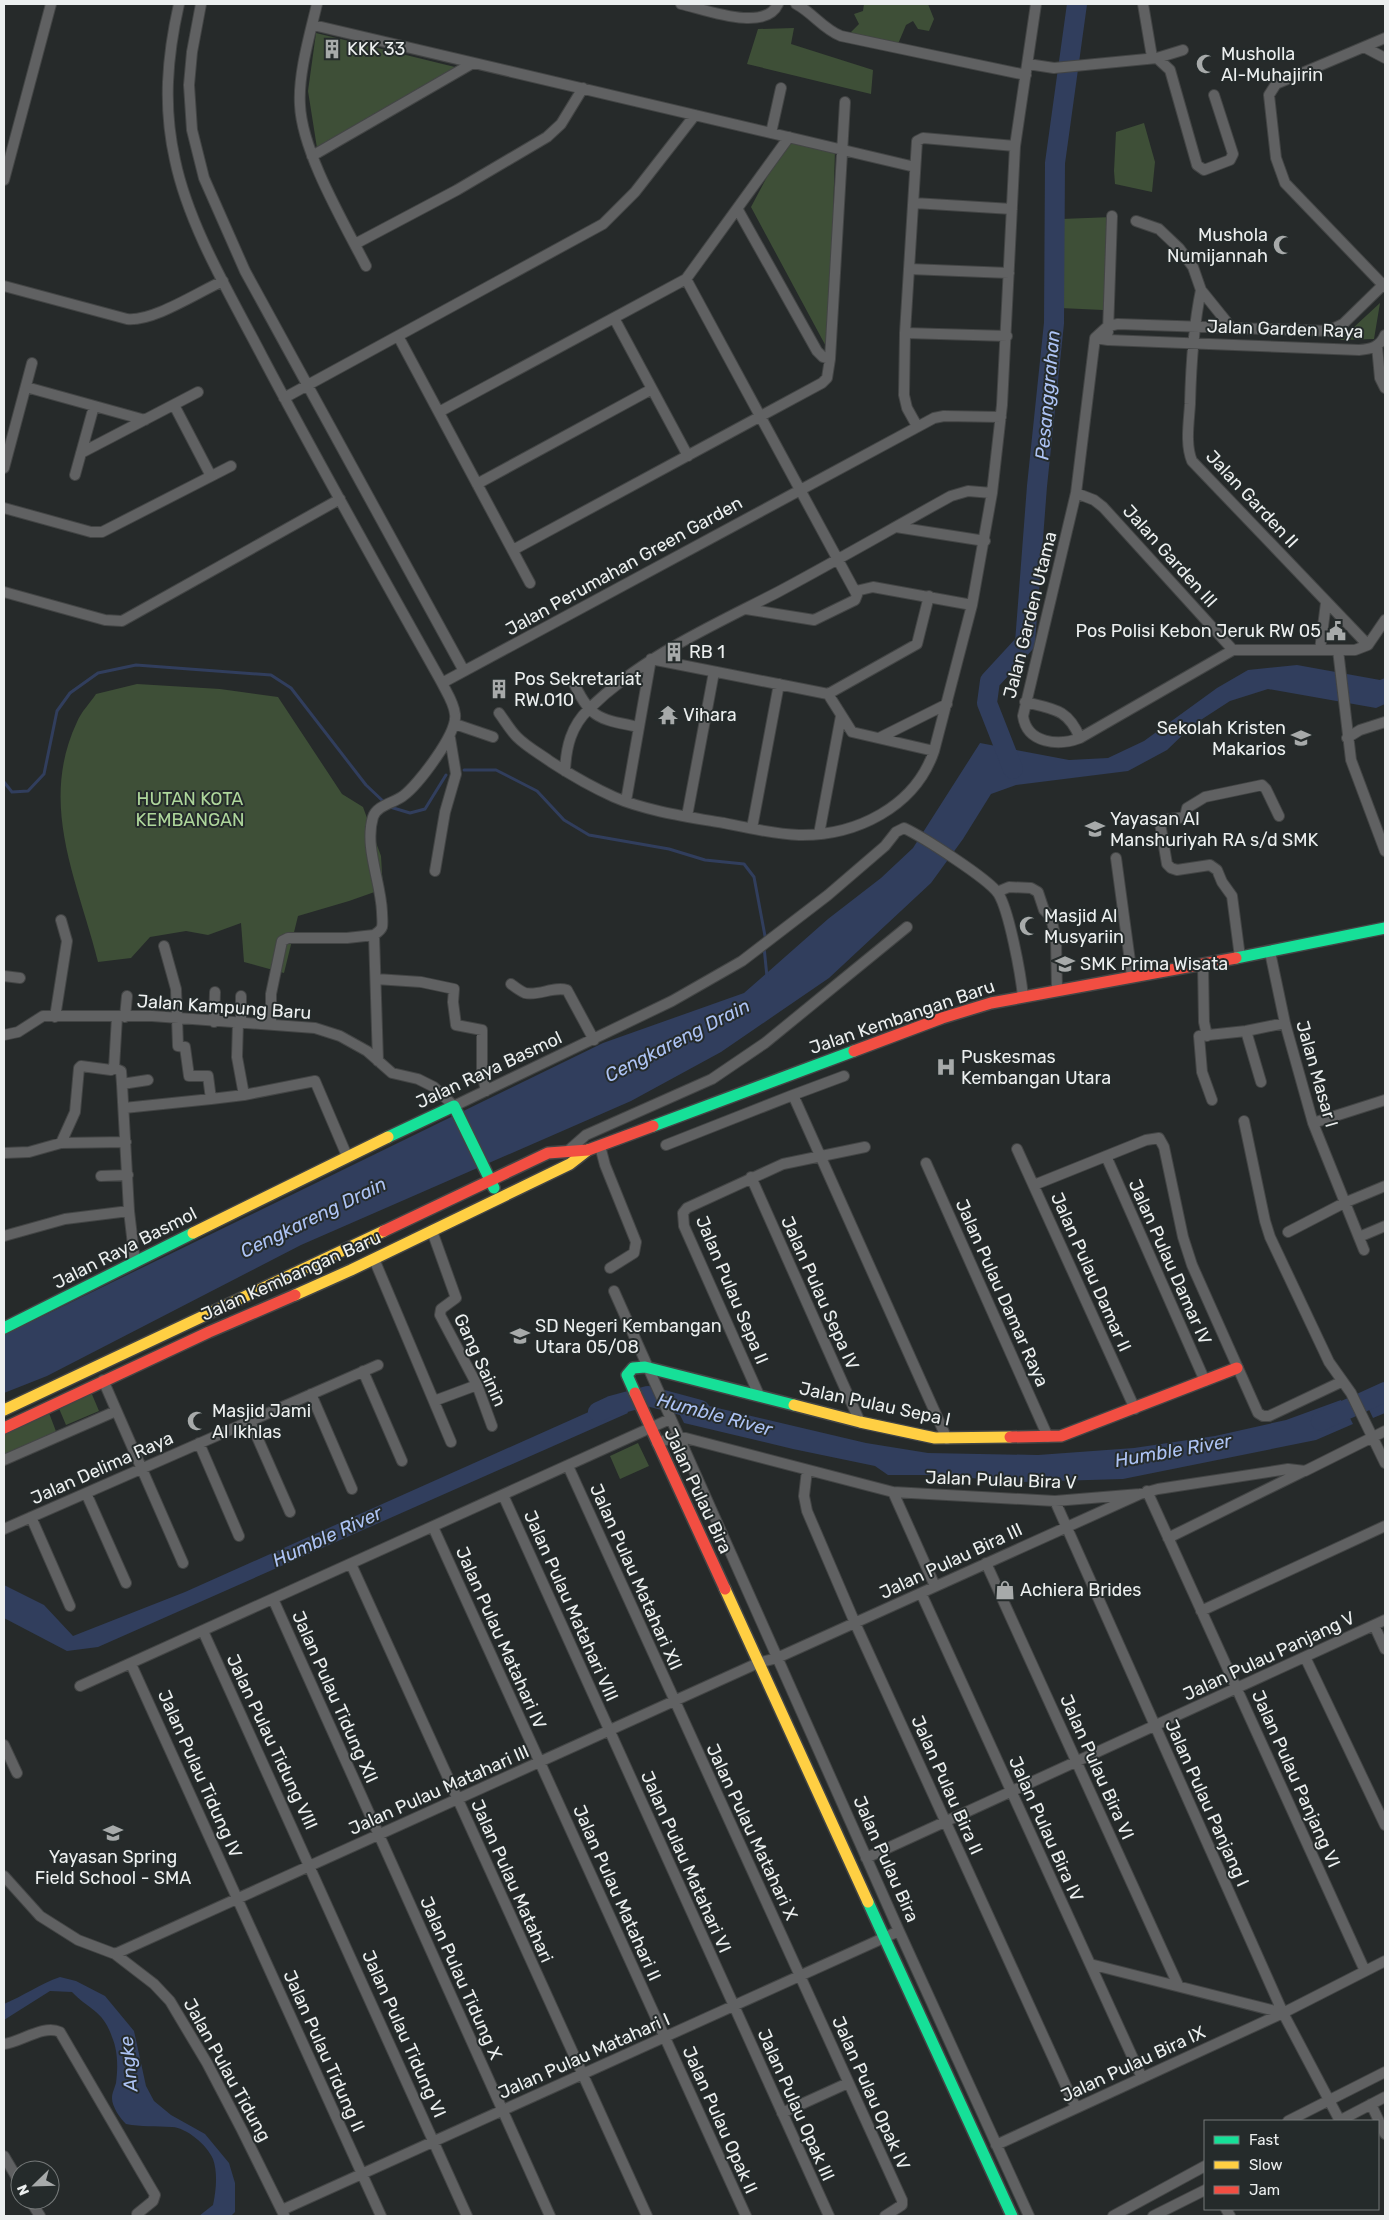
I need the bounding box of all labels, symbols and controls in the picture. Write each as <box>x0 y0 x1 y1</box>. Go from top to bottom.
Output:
building icon: KKK 33 <box>321 38 343 60</box>
place label: KKK 33 <box>347 38 405 60</box>
place label: Musholla Al-Muhajirin <box>1221 43 1323 86</box>
mosque icon: Musholla Al-Muhajirin <box>1195 53 1217 75</box>
place label: Mushola Numijannah <box>1167 224 1268 267</box>
mosque icon: Mushola Numijannah <box>1272 234 1294 256</box>
street label: Jalan Garden Raya <box>1206 315 1364 343</box>
water label: Pesanggrahan <box>1030 329 1065 461</box>
street label: Jalan Garden II <box>1201 446 1303 552</box>
street label: Jalan Perumahan Green Garden <box>502 492 746 640</box>
street label: Jalan Garden III <box>1118 500 1222 612</box>
street label: Jalan Garden Utama <box>999 529 1061 701</box>
place label: Pos Polisi Kebon Jeruk RW 05 <box>1076 620 1321 642</box>
public building icon: Pos Polisi Kebon Jeruk RW 05 <box>1325 620 1347 642</box>
building icon: RB 1 <box>663 641 685 663</box>
place label: RB 1 <box>689 641 725 663</box>
place label: Pos Sekretariat RW.010 <box>514 668 642 711</box>
building icon: Pos Sekretariat RW.010 <box>488 678 510 700</box>
temple icon: Vihara <box>657 704 679 726</box>
place label: Vihara <box>683 704 737 726</box>
place label: Sekolah Kristen Makarios <box>1157 717 1286 760</box>
school or university icon: Sekolah Kristen Makarios <box>1290 727 1312 749</box>
park label: HUTAN KOTA KEMBANGAN <box>135 788 245 831</box>
place label: Yayasan Al Manshuriyah RA s/d SMK <box>1110 808 1319 851</box>
school or university icon: Yayasan Al Manshuriyah RA s/d SMK <box>1084 818 1106 840</box>
place label: Masjid Al Musyariin <box>1044 905 1124 948</box>
mosque icon: Masjid Al Musyariin <box>1018 915 1040 937</box>
school or university icon: SMK Prima Wisata <box>1054 953 1076 975</box>
place label: SMK Prima Wisata <box>1080 953 1228 975</box>
street label: Jalan Kembangan Baru <box>806 975 998 1059</box>
street label: Jalan Kampung Baru <box>136 990 312 1024</box>
water label: Cengkareng Drain <box>601 994 754 1087</box>
street label: Jalan Masar I <box>1291 1018 1343 1130</box>
street label: Jalan Raya Basmol <box>413 1027 565 1113</box>
place label: Puskesmas Kembangan Utara <box>961 1046 1111 1089</box>
hospital icon: Puskesmas Kembangan Utara <box>935 1056 957 1078</box>
water label: Cengkareng Drain <box>236 1172 390 1263</box>
street label: Jalan Pulau Damar IV <box>1124 1176 1216 1348</box>
street label: Jalan Pulau Damar II <box>1046 1189 1136 1355</box>
street label: Jalan Pulau Damar Raya <box>951 1196 1053 1390</box>
street label: Jalan Raya Basmol <box>50 1202 200 1294</box>
street label: Jalan Pulau Sepa II <box>691 1213 773 1367</box>
street label: Jalan Pulau Sepa IV <box>776 1213 864 1373</box>
street label: Jalan Kembangan Baru <box>198 1226 384 1326</box>
street label: Gang Sainin <box>449 1310 511 1410</box>
place label: SD Negeri Kembangan Utara 05/08 <box>535 1315 722 1358</box>
school or university icon: SD Negeri Kembangan Utara 05/08 <box>509 1325 531 1347</box>
street label: Jalan Pulau Sepa I <box>797 1377 953 1431</box>
water label: Humble River <box>655 1388 776 1441</box>
place label: Masjid Jami Al Ikhlas <box>212 1400 311 1443</box>
mosque icon: Masjid Jami Al Ikhlas <box>186 1410 208 1432</box>
street label: Jalan Pulau Bira <box>659 1425 737 1557</box>
street label: Jalan Delima Raya <box>27 1427 177 1509</box>
water label: Humble River <box>1113 1429 1234 1472</box>
street label: Jalan Pulau Bira V <box>925 1466 1077 1494</box>
street label: Jalan Pulau Matahari XII <box>585 1480 687 1674</box>
water label: Humble River <box>269 1501 386 1572</box>
street label: Jalan Pulau Matahari VIII <box>519 1507 623 1705</box>
street label: Jalan Pulau Bira III <box>876 1518 1026 1604</box>
street label: Jalan Pulau Matahari IV <box>451 1543 551 1733</box>
shop icon: Achiera Brides <box>994 1579 1016 1601</box>
place label: Achiera Brides <box>1020 1579 1142 1601</box>
street label: Jalan Pulau Panjang V <box>1180 1606 1359 1705</box>
street label: Jalan Pulau Tidung XII <box>287 1608 383 1786</box>
street label: Jalan Pulau Tidung VIII <box>222 1651 322 1833</box>
street label: Jalan Pulau Tidung IV <box>153 1687 247 1862</box>
street label: Jalan Pulau Panjang VI <box>1247 1687 1345 1871</box>
street label: Jalan Pulau Bira VI <box>1055 1691 1139 1843</box>
street label: Jalan Pulau Bira II <box>906 1712 988 1858</box>
street label: Jalan Pulau Panjang I <box>1160 1716 1254 1890</box>
street label: Jalan Pulau Matahari III <box>345 1740 533 1840</box>
street label: Jalan Pulau Matahari X <box>701 1740 803 1924</box>
street label: Jalan Pulau Bira IV <box>1004 1753 1088 1905</box>
street label: Jalan Pulau Matahari VI <box>636 1768 736 1956</box>
street label: Jalan Pulau Bira <box>848 1792 924 1926</box>
street label: Jalan Pulau Matahari <box>466 1796 558 1966</box>
street label: Jalan Pulau Matahari II <box>568 1802 666 1984</box>
school or university icon: Yayasan Spring Field School - SMA <box>102 1822 124 1844</box>
place label: Yayasan Spring Field School - SMA <box>35 1846 191 1889</box>
street label: Jalan Pulau Tidung X <box>415 1893 507 2063</box>
street label: Jalan Pulau Tidung VI <box>357 1947 451 2121</box>
street label: Jalan Pulau Tidung II <box>278 1967 370 2135</box>
street label: Jalan Pulau Tidung <box>179 1995 275 2145</box>
street label: Jalan Pulau Matahari I <box>495 2008 673 2104</box>
street label: Jalan Pulau Opak IV <box>827 2013 915 2173</box>
street label: Jalan Pulau Bira IX <box>1057 2021 1209 2107</box>
street label: Jalan Pulau Opak III <box>753 2026 839 2184</box>
water label: Angke <box>115 2035 142 2094</box>
street label: Jalan Pulau Opak II <box>678 2043 762 2197</box>
legend <box>1204 2120 1379 2210</box>
text: Fast <box>1249 2131 1279 2149</box>
text: Slow <box>1249 2156 1282 2174</box>
north arrow <box>10 2160 60 2210</box>
text: Jam <box>1249 2181 1280 2199</box>
text: N <box>14 2182 33 2198</box>

